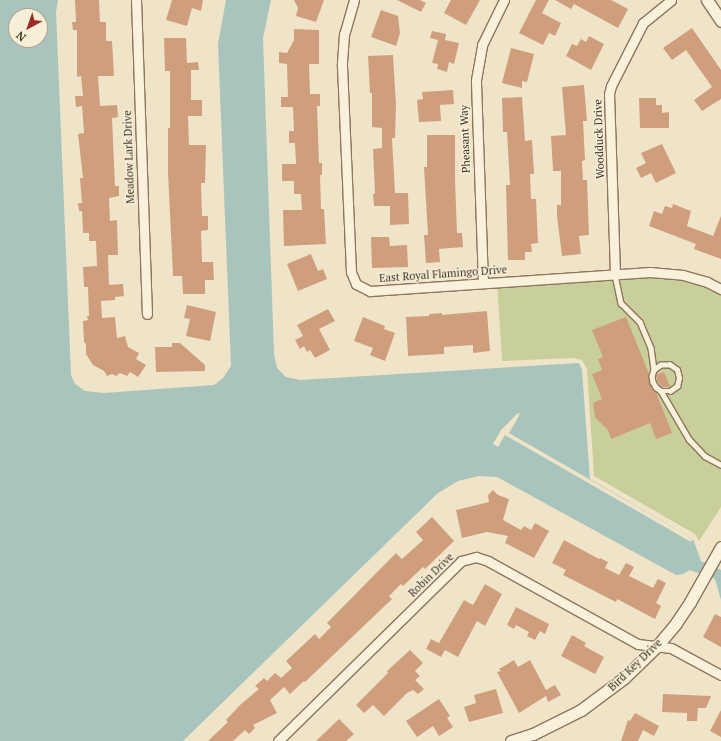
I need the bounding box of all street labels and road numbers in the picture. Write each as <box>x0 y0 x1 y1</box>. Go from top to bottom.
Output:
street label: Woodduck Drive <box>591 99 607 179</box>
street label: Pheasant Way <box>457 105 473 173</box>
street label: Meadow Lark Drive <box>121 110 137 204</box>
street label: East Royal Flamingo Drive <box>379 263 507 285</box>
street label: Robin Drive <box>406 550 456 600</box>
street label: Bird Key Drive <box>605 636 665 694</box>

